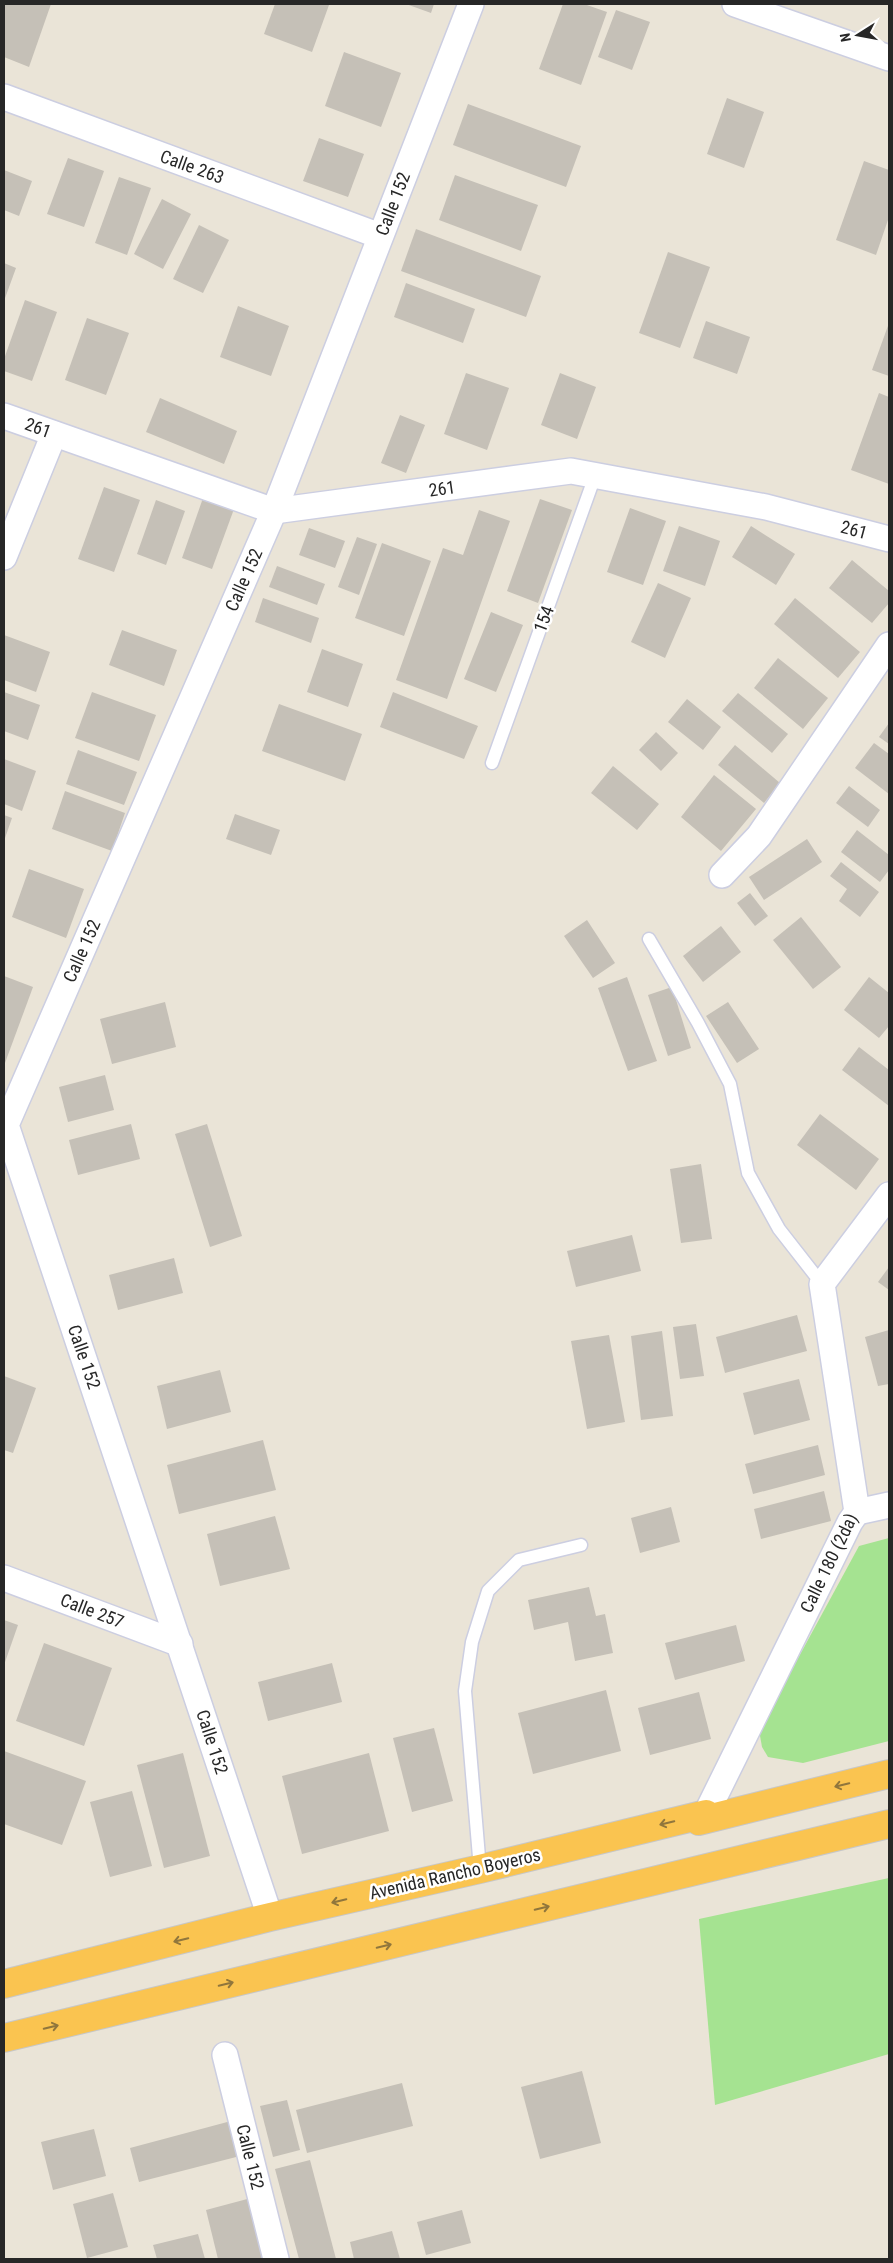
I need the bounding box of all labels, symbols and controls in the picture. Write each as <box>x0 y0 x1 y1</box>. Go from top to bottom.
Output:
north arrow <box>833 10 883 60</box>
text: N <box>837 32 854 43</box>
street label: Calle 263 <box>157 145 227 188</box>
street label: Calle 152 <box>371 169 414 239</box>
street label: 261 <box>22 413 54 442</box>
street label: 261 <box>427 476 457 501</box>
street label: 261 <box>839 516 870 543</box>
street label: Calle 152 <box>220 545 267 614</box>
street label: 154 <box>529 603 558 635</box>
street label: Calle 152 <box>58 916 105 985</box>
street label: Calle 152 <box>64 1322 105 1392</box>
street label: Calle 180 (2da) <box>795 1510 863 1616</box>
street label: Calle 257 <box>57 1589 127 1632</box>
street label: Calle 152 <box>192 1707 233 1777</box>
one-way arrow <box>834 1781 850 1791</box>
one-way arrow <box>659 1819 675 1828</box>
street label: Avenida Rancho Boyeros <box>367 1844 542 1903</box>
one-way arrow <box>331 1897 347 1907</box>
one-way arrow <box>533 1903 549 1912</box>
one-way arrow <box>173 1935 189 1945</box>
one-way arrow <box>376 1941 392 1950</box>
one-way arrow <box>218 1979 234 1988</box>
one-way arrow <box>43 2022 59 2031</box>
street label: Calle 152 <box>232 2122 269 2192</box>

